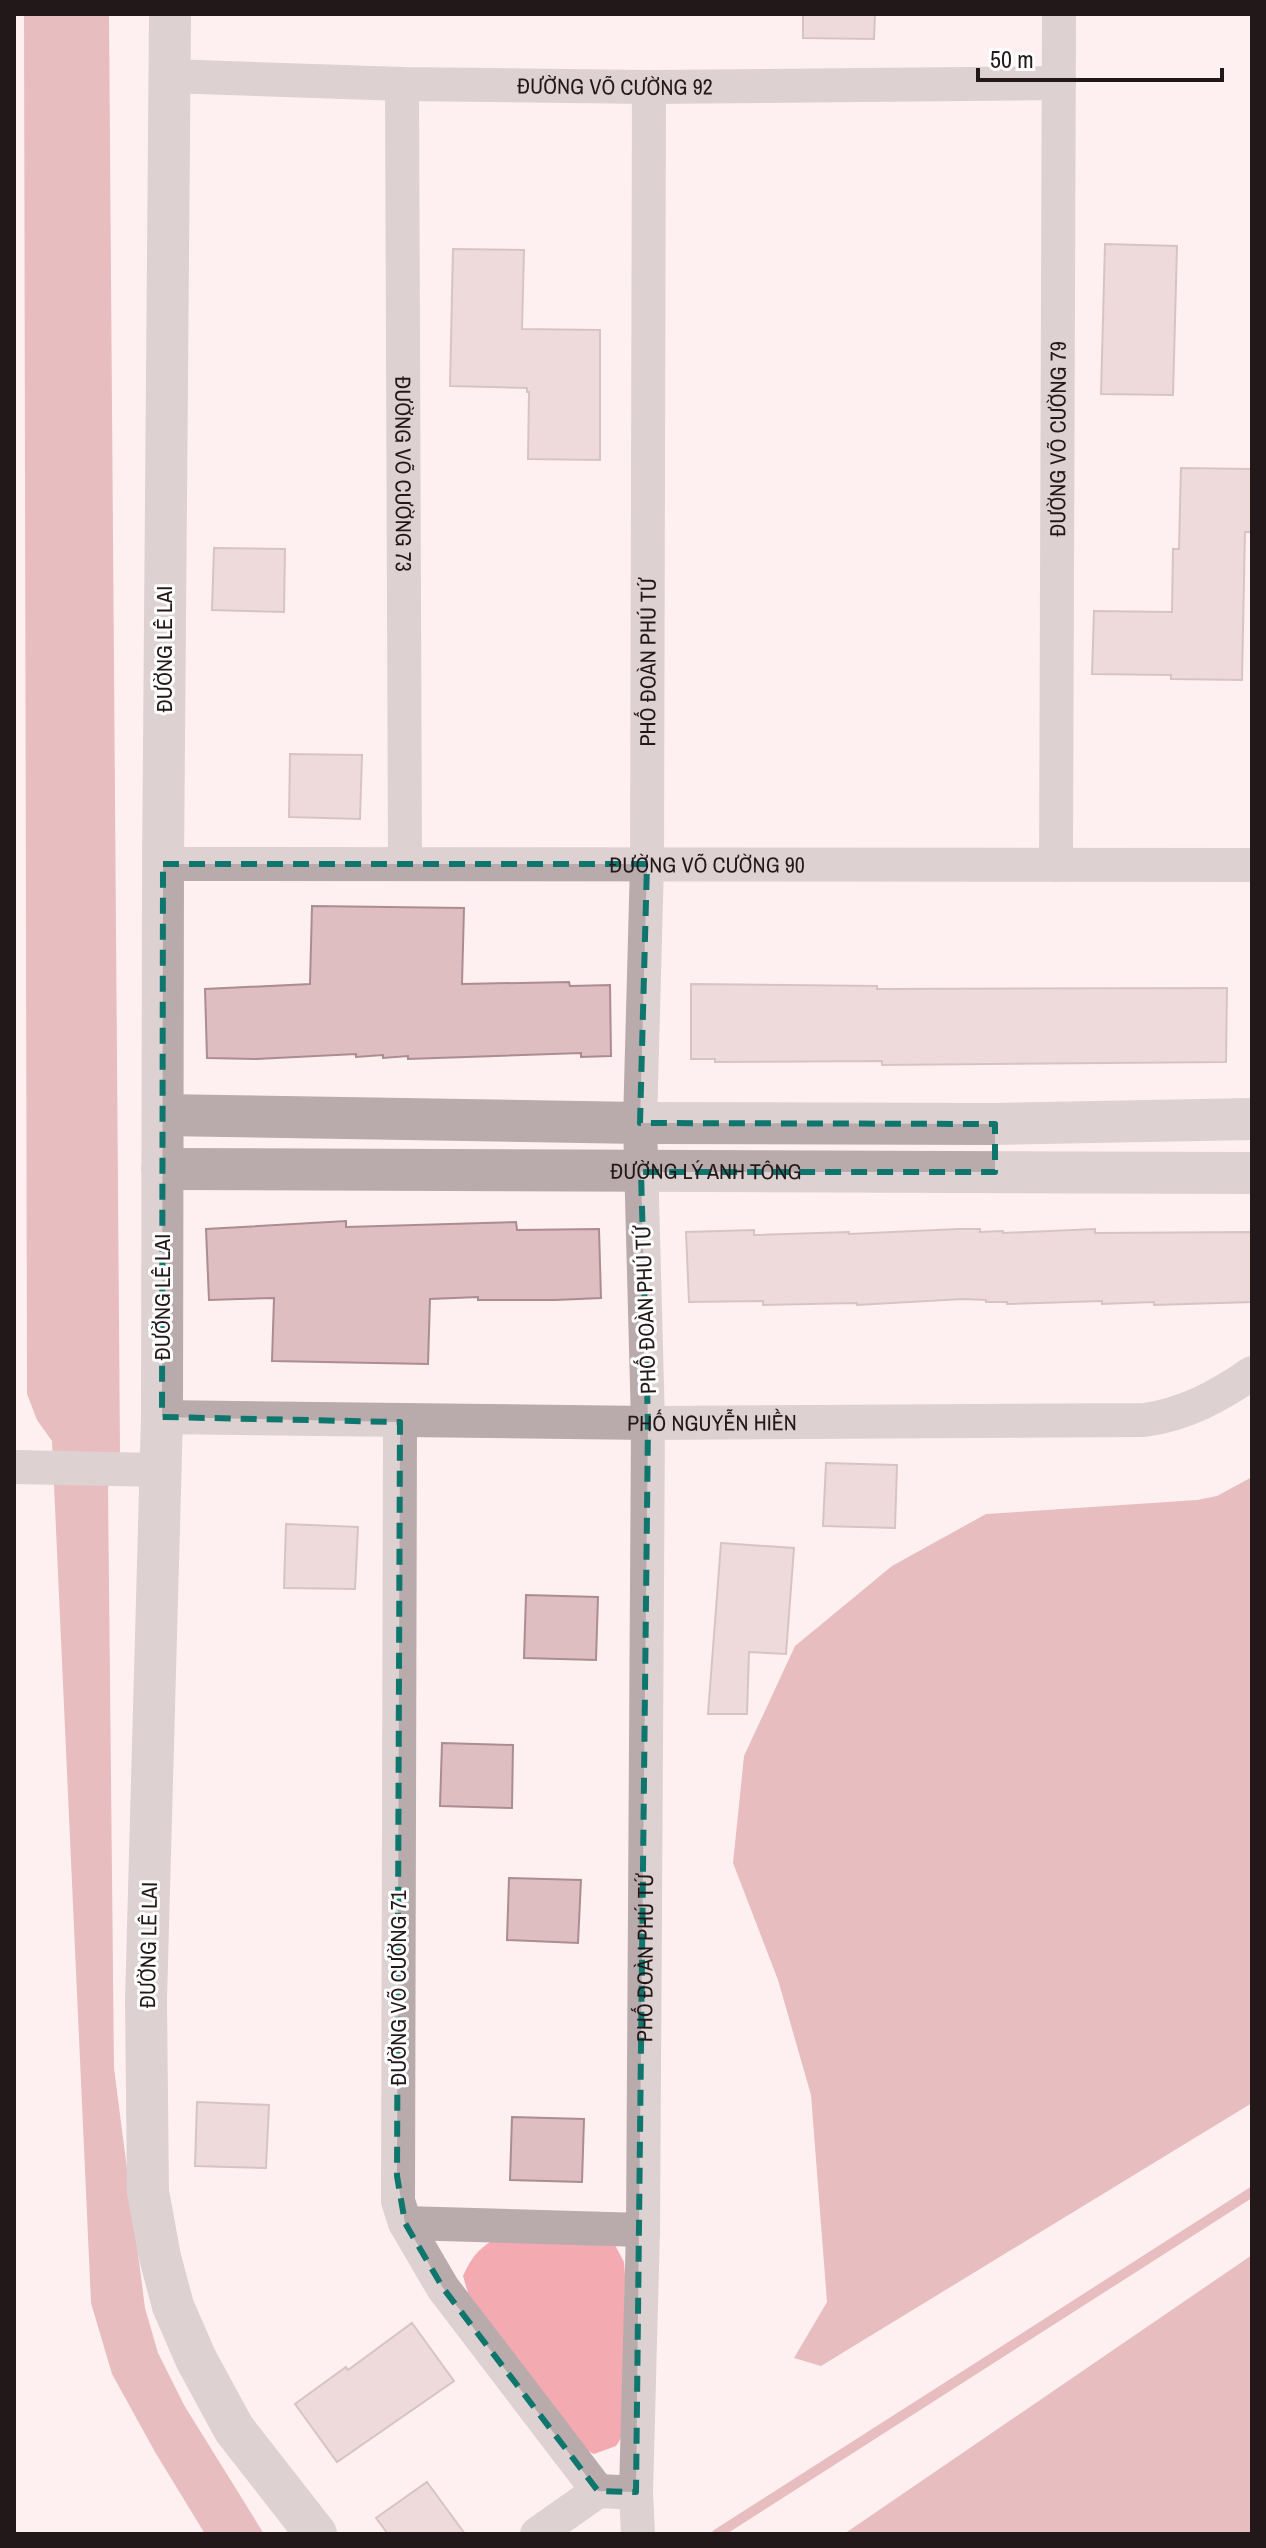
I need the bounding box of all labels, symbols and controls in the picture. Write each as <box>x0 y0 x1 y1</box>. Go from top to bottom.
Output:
scale bar <box>978 32 1222 82</box>
text: 50 m <box>990 43 1034 75</box>
street label: ĐƯỜNG VÕ CƯỜNG 92 <box>517 70 713 102</box>
street label: ĐƯỜNG VÕ CƯỜNG 79 <box>1042 341 1073 537</box>
street label: ĐƯỜNG VÕ CƯỜNG 73 <box>388 376 419 572</box>
street label: PHỐ ĐOÀN PHÚ TỨ <box>632 577 663 747</box>
street label: ĐƯỜNG LÊ LAI <box>149 586 179 712</box>
street label: ĐƯỜNG VÕ CƯỜNG 90 <box>609 849 805 880</box>
street label: ĐƯỜNG LÝ ANH TÔNG <box>610 1156 802 1186</box>
street label: PHỐ ĐOÀN PHÚ TỨ <box>627 1225 663 1395</box>
street label: ĐƯỜNG LÊ LAI <box>147 1234 177 1360</box>
street label: PHỐ NGUYỄN HIỀN <box>627 1407 797 1438</box>
street label: PHỐ ĐOÀN PHÚ TỨ <box>629 1873 660 2042</box>
street label: ĐƯỜNG LÊ LAI <box>132 1882 164 2008</box>
street label: ĐƯỜNG VÕ CƯỜNG 71 <box>383 1890 413 2086</box>

